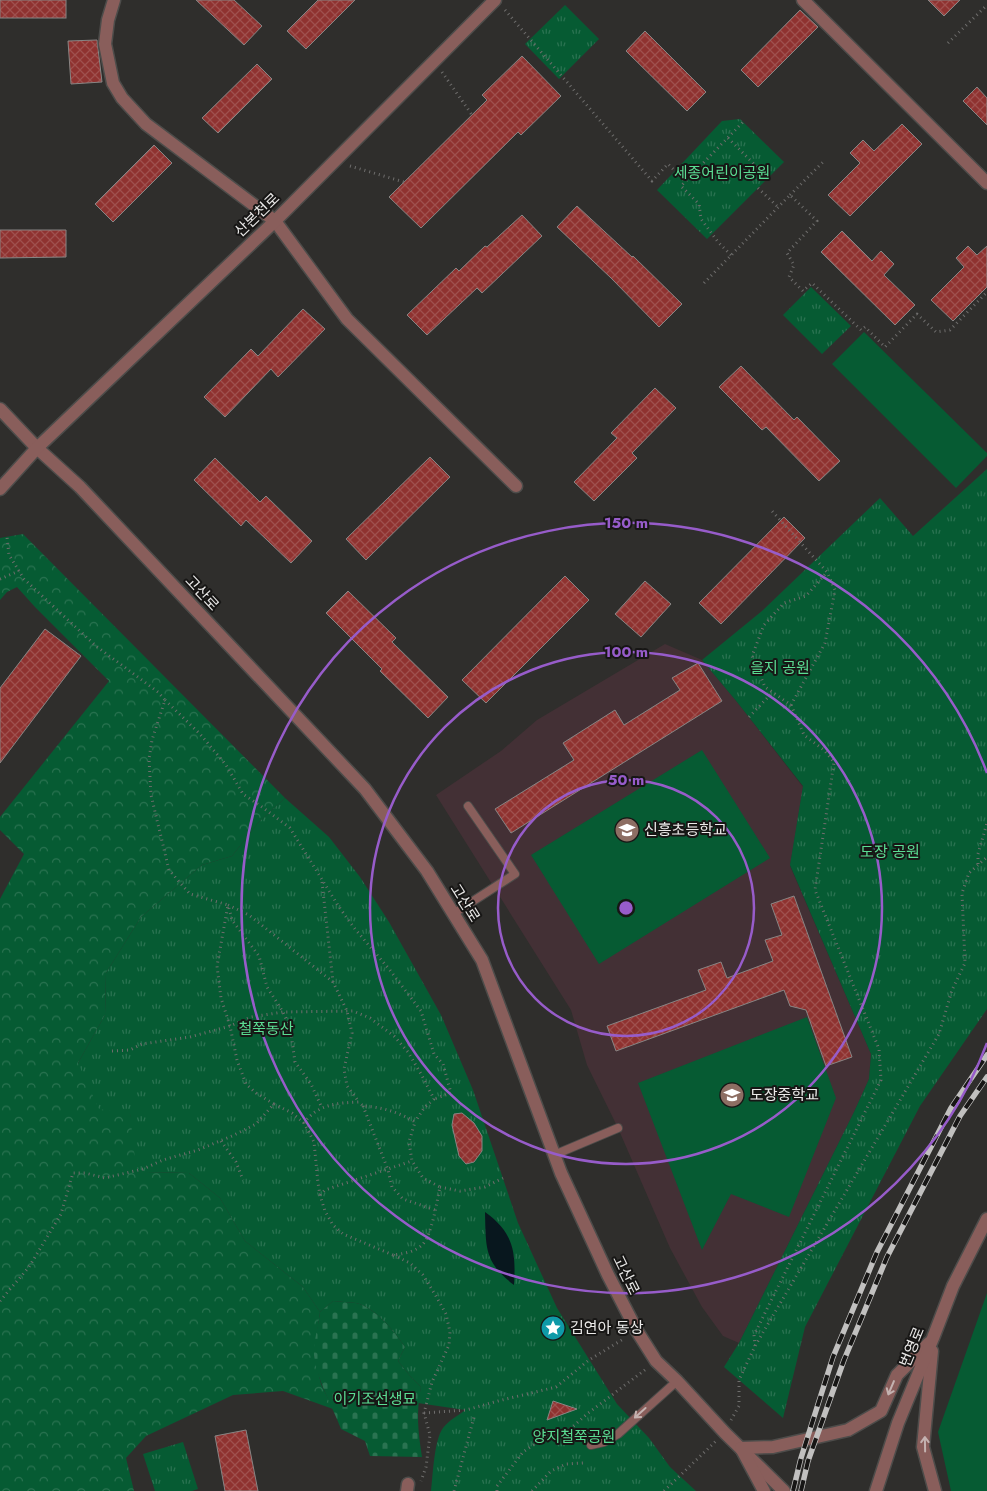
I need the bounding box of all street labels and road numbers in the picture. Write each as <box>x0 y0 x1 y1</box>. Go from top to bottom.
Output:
street label: 산본천로 <box>230 188 284 242</box>
street label: 고산로 <box>180 570 224 616</box>
street label: 고산로 <box>445 880 485 926</box>
street label: 고산로 <box>607 1252 645 1298</box>
street label: 번영로 <box>894 1324 930 1370</box>

